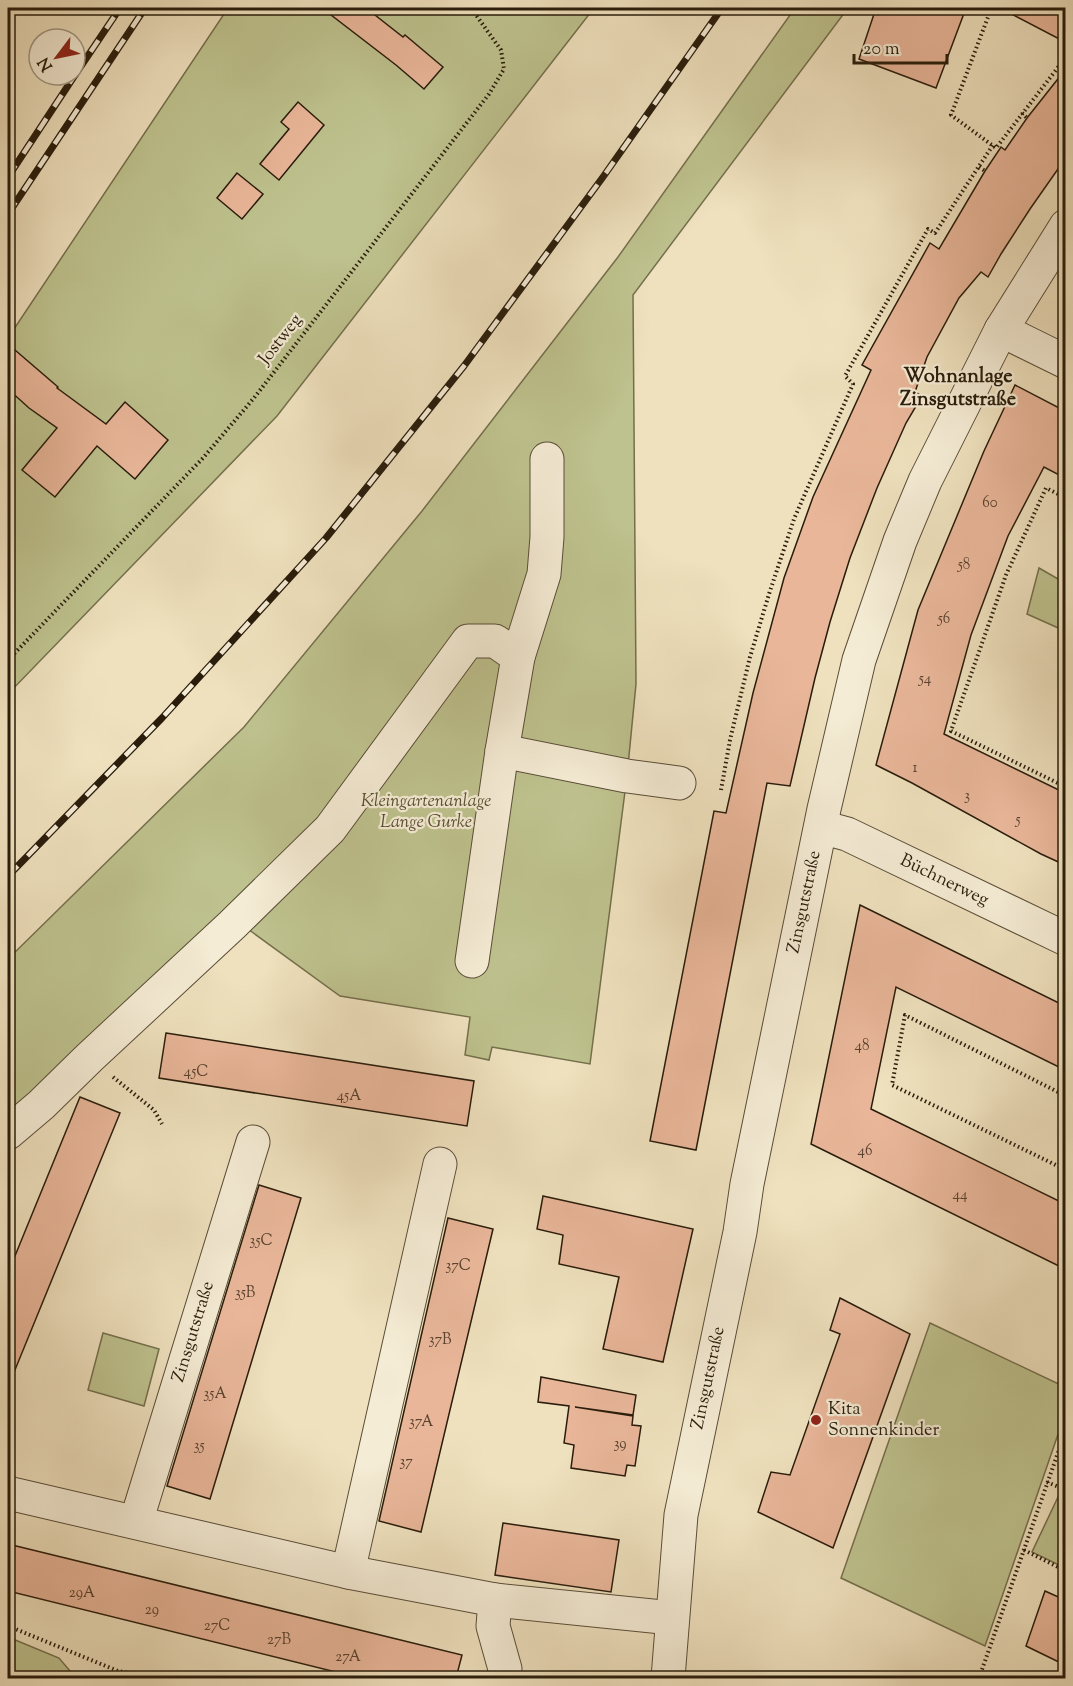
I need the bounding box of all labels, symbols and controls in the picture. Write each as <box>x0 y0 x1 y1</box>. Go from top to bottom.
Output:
north arrow <box>27 27 87 87</box>
scale bar <box>854 27 947 65</box>
text: 20 m <box>863 37 900 63</box>
text: N <box>33 52 60 75</box>
street label: Jostweg <box>252 309 309 372</box>
district label: Wohnanlage Zinsgutstraße <box>900 363 1016 415</box>
house number: 60 <box>982 493 998 514</box>
house number: 58 <box>957 555 970 576</box>
house number: 56 <box>937 609 950 630</box>
house number: 54 <box>918 669 932 690</box>
house number: 1 <box>912 758 918 779</box>
house number: 3 <box>964 786 970 807</box>
park label: Kleingartenanlage Lange Gurke <box>361 789 491 836</box>
house number: 5 <box>1014 810 1021 831</box>
street label: Zinsgutstraße <box>781 848 829 956</box>
street label: Büchnerweg <box>895 848 993 914</box>
house number: 48 <box>854 1036 870 1057</box>
house number: 45C <box>184 1062 208 1083</box>
house number: 45A <box>337 1086 361 1107</box>
house number: 46 <box>858 1141 872 1162</box>
house number: 44 <box>952 1185 968 1206</box>
house number: 35C <box>249 1231 273 1252</box>
house number: 37C <box>445 1256 471 1277</box>
street label: Zinsgutstraße <box>166 1278 222 1386</box>
house number: 35B <box>235 1283 256 1304</box>
street label: Zinsgutstraße <box>685 1324 733 1432</box>
house number: 37B <box>428 1330 452 1351</box>
house number: 35A <box>203 1384 227 1405</box>
place label: Kita Sonnenkinder <box>828 1397 939 1444</box>
house number: 37A <box>409 1412 433 1433</box>
marker: Kita Sonnenkinder <box>809 1413 823 1427</box>
house number: 39 <box>613 1434 627 1455</box>
house number: 35 <box>193 1436 205 1457</box>
house number: 37 <box>399 1452 413 1473</box>
house number: 29A <box>69 1583 95 1604</box>
house number: 29 <box>145 1600 159 1621</box>
house number: 27C <box>204 1616 230 1637</box>
house number: 27B <box>267 1630 292 1651</box>
house number: 27A <box>335 1647 361 1668</box>

